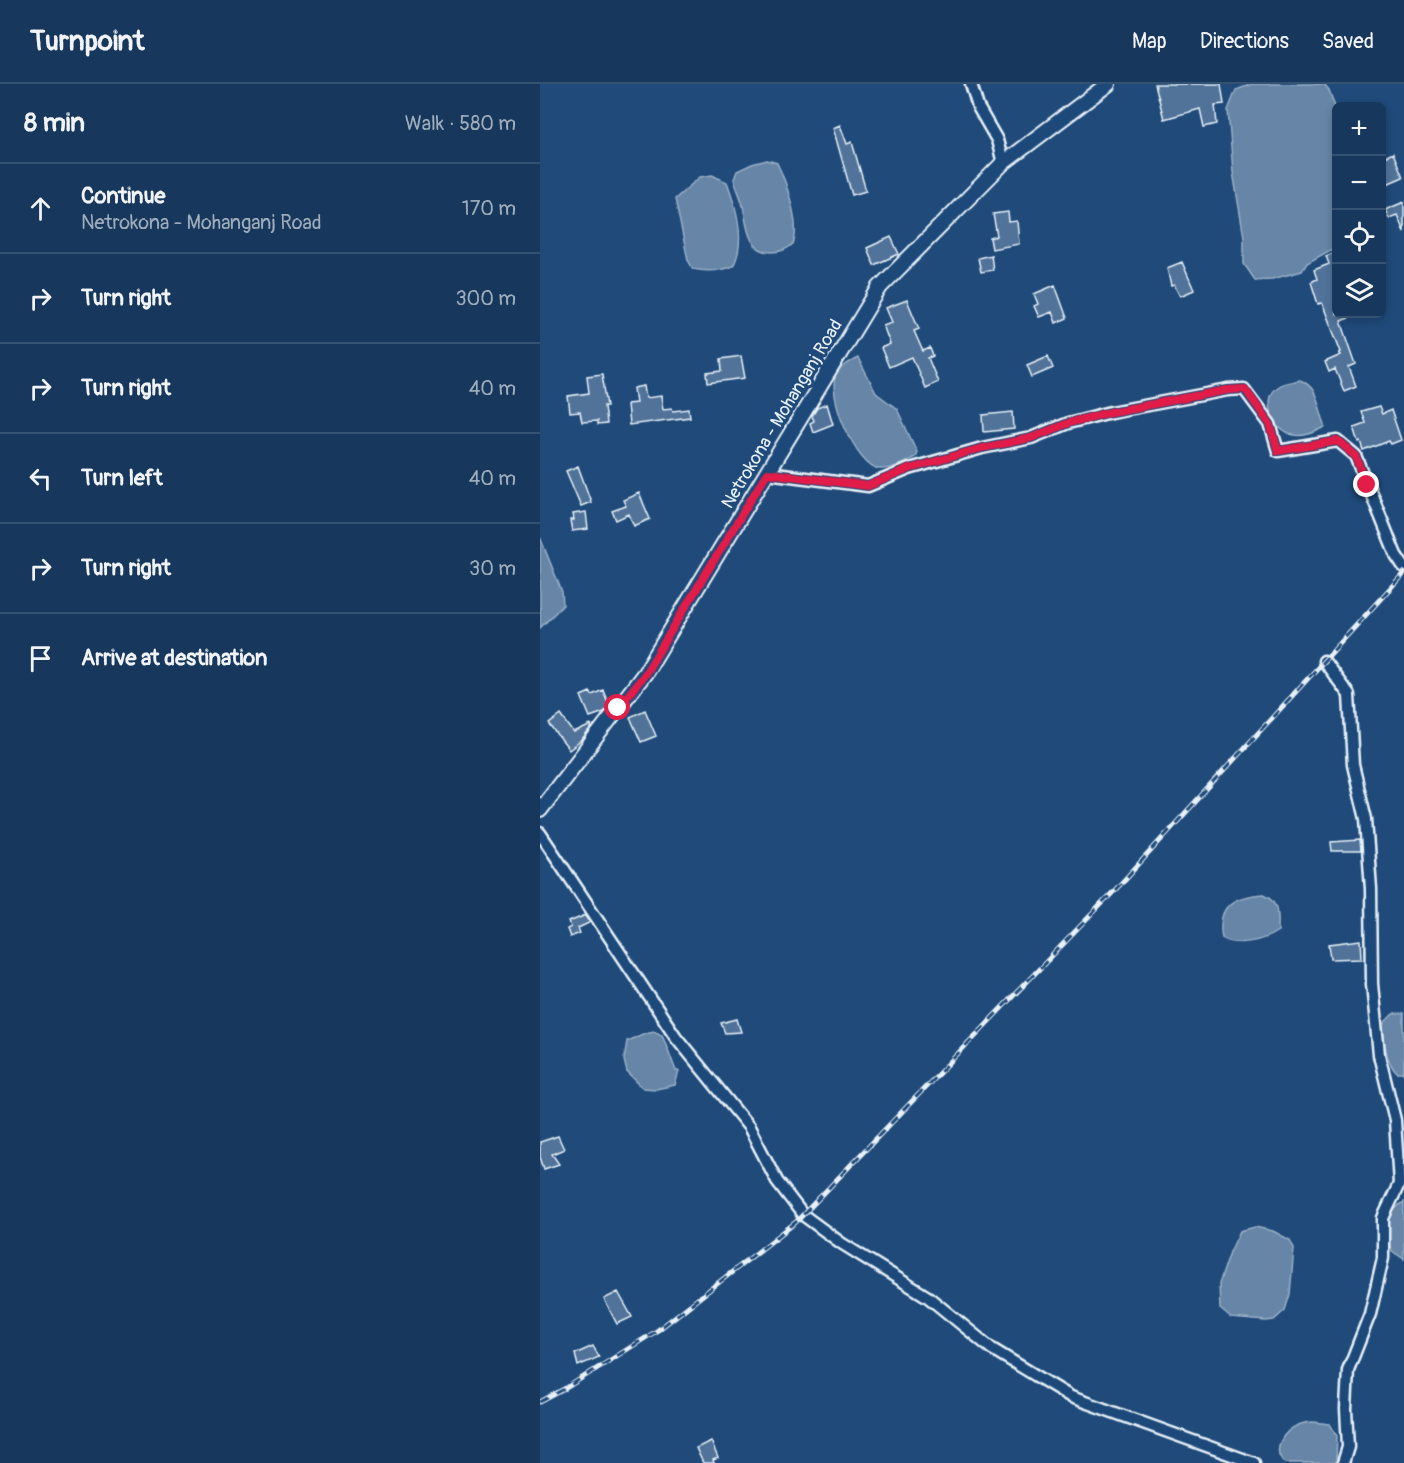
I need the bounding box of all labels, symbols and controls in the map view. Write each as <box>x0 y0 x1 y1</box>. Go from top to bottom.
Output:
text: Turnpoint <box>30 24 144 59</box>
text: Map <box>1132 28 1167 55</box>
text: Directions <box>1200 28 1289 55</box>
text: Saved <box>1322 28 1374 55</box>
map controls <box>1332 102 1386 318</box>
button: + <box>1332 102 1386 156</box>
text: 8 min <box>24 107 85 139</box>
text: Walk · 580 m <box>405 111 516 136</box>
button: − <box>1332 156 1386 210</box>
text: Continue <box>81 182 165 210</box>
icon: ahead <box>24 192 57 225</box>
text: 170 m <box>462 196 516 221</box>
text: Netrokona - Mohanganj Road <box>81 210 322 235</box>
button: locate <box>1332 210 1386 264</box>
button: layers <box>1332 264 1386 318</box>
icon: right <box>24 282 57 315</box>
text: Turn right <box>81 284 171 312</box>
text: 300 m <box>455 286 516 311</box>
street label: Netrokona - Mohanganj Road <box>716 315 848 513</box>
icon: right <box>24 372 57 405</box>
text: Turn right <box>81 374 171 402</box>
text: 40 m <box>469 376 516 401</box>
icon: left <box>24 462 57 495</box>
text: Turn left <box>81 464 163 492</box>
text: 40 m <box>469 466 516 491</box>
route end <box>1353 471 1379 497</box>
icon: right <box>24 552 57 585</box>
text: Turn right <box>81 554 171 582</box>
text: 30 m <box>469 556 516 581</box>
icon: arrive <box>24 642 57 675</box>
text: Arrive at destination <box>81 644 267 672</box>
route start <box>604 694 630 720</box>

